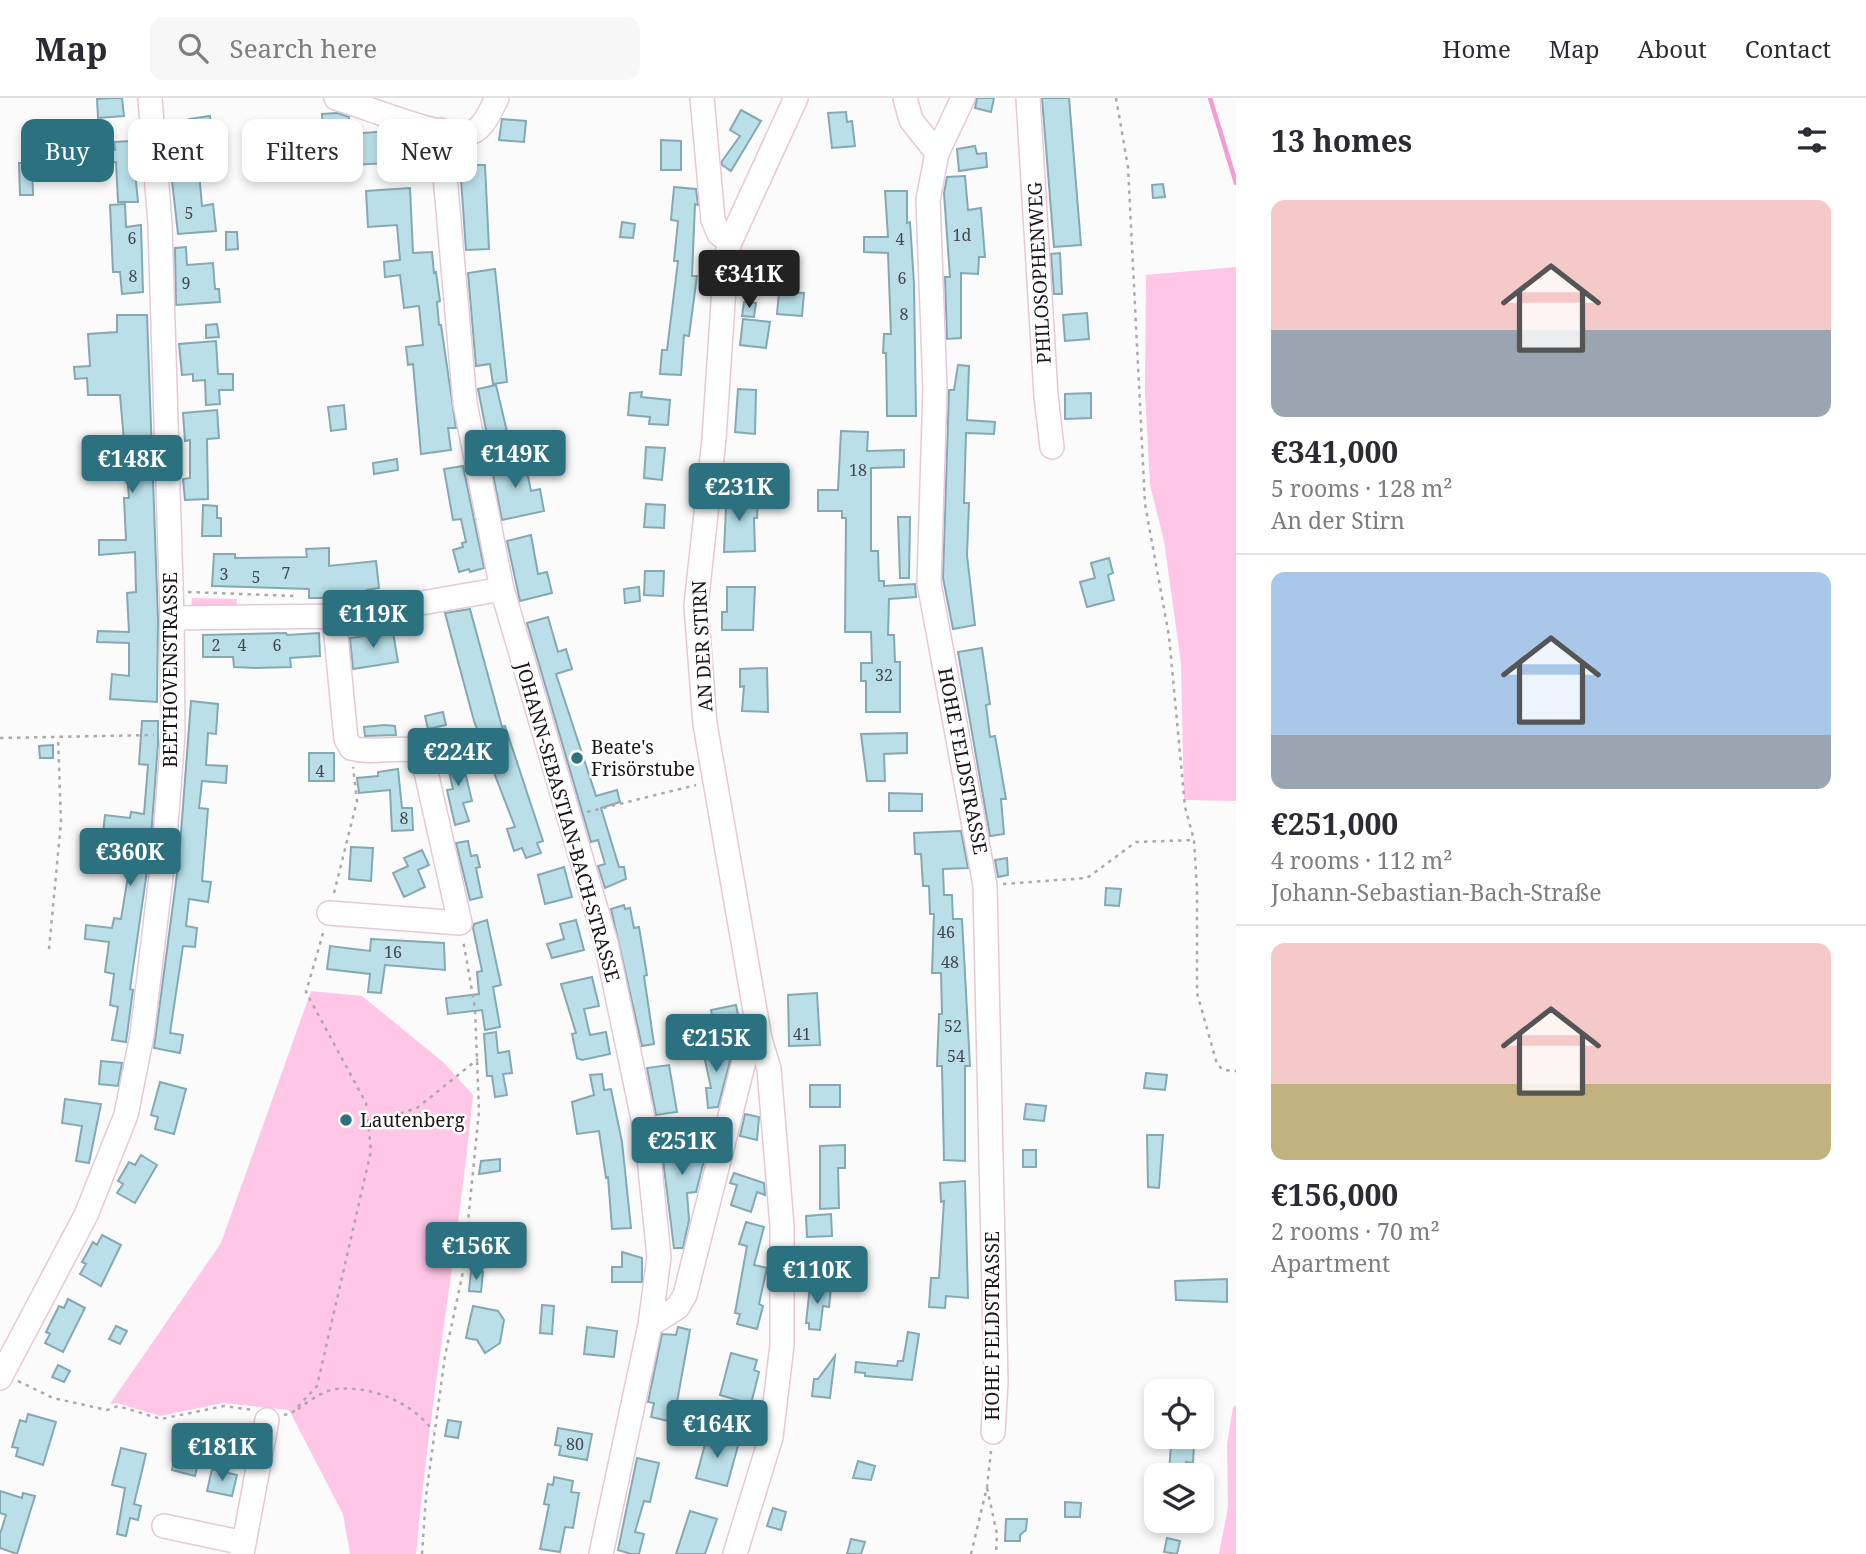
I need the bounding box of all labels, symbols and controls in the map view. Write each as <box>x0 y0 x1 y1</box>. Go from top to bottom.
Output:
search box <box>150 17 640 80</box>
text: Map <box>35 26 108 71</box>
icon: search <box>174 29 212 67</box>
text: Search here <box>230 30 377 66</box>
text: Home <box>1442 32 1511 65</box>
text: Map <box>1549 32 1600 65</box>
text: About <box>1638 32 1707 65</box>
text: Contact <box>1745 32 1831 65</box>
chip: Buy <box>21 119 114 182</box>
chip: Rent <box>128 119 228 182</box>
chip: Filters <box>242 119 363 182</box>
chip: New <box>377 119 477 182</box>
text: 13 homes <box>1271 120 1412 161</box>
icon: filters <box>1793 121 1831 159</box>
street label: PHILOSOPHENWEG <box>1021 181 1057 365</box>
house number: 5 <box>185 202 193 224</box>
house number: 1d <box>953 224 972 246</box>
house number: 6 <box>128 227 137 249</box>
house number: 4 <box>896 228 905 250</box>
icon: home <box>1488 245 1614 371</box>
pin: €341K <box>700 250 798 310</box>
text: €341K <box>715 257 783 289</box>
house number: 8 <box>129 265 138 287</box>
house number: 6 <box>898 267 907 289</box>
house number: 9 <box>182 272 190 294</box>
house number: 8 <box>900 303 909 325</box>
pin: €149K <box>466 430 564 490</box>
text: €341,000 <box>1271 431 1398 472</box>
pin: €148K <box>83 436 181 495</box>
text: €149K <box>481 437 549 469</box>
text: €148K <box>98 442 166 474</box>
house number: 18 <box>849 459 867 481</box>
pin: €231K <box>690 464 788 523</box>
text: €231K <box>705 470 773 502</box>
text: 5 rooms · 128 m² <box>1271 472 1453 504</box>
text: An der Stirn <box>1271 504 1405 536</box>
house number: 7 <box>282 562 291 584</box>
house number: 3 <box>220 563 229 585</box>
house number: 5 <box>252 566 260 588</box>
street label: BEETHOVENSTRASSE <box>157 572 183 768</box>
street label: AN DER STIRN <box>686 580 718 712</box>
pin: €119K <box>324 590 422 650</box>
text: €119K <box>339 597 407 629</box>
icon: home <box>1488 617 1614 743</box>
house number: 2 <box>212 634 220 656</box>
house number: 4 <box>238 634 247 656</box>
house number: 6 <box>273 634 282 656</box>
street label: JOHANN-SEBASTIAN-BACH-STRASSE <box>509 658 626 985</box>
house number: 32 <box>875 664 893 686</box>
street label: HOHE FELDSTRASSE <box>932 665 994 857</box>
pin: €224K <box>409 728 507 788</box>
place label: Beate's Frisörstube <box>591 734 695 782</box>
text: €224K <box>424 735 492 767</box>
marker: Beate's Frisörstube <box>569 750 585 766</box>
house number: 4 <box>316 760 325 782</box>
text: €251,000 <box>1271 803 1398 844</box>
house number: 8 <box>400 807 409 829</box>
pin: €360K <box>81 828 179 888</box>
text: €360K <box>96 835 164 867</box>
text: 4 rooms · 112 m² <box>1271 844 1453 876</box>
text: Johann-Sebastian-Bach-Straße <box>1271 876 1602 908</box>
house number: 46 <box>937 921 955 943</box>
house number: 16 <box>384 941 402 963</box>
house number: 48 <box>941 951 959 973</box>
icon: home <box>1488 988 1614 1114</box>
pin: €215K <box>667 1014 765 1074</box>
house number: 52 <box>944 1015 962 1037</box>
text: €215K <box>682 1021 750 1053</box>
house number: 41 <box>793 1023 811 1045</box>
house number: 54 <box>947 1045 965 1067</box>
place label: Lautenberg <box>360 1107 465 1133</box>
marker: Lautenberg <box>338 1112 354 1128</box>
pin: €251K <box>633 1118 731 1177</box>
text: €251K <box>648 1124 716 1156</box>
text: €156,000 <box>1271 1174 1398 1215</box>
text: 2 rooms · 70 m² <box>1271 1215 1440 1247</box>
pin: €156K <box>427 1222 525 1282</box>
text: €156K <box>442 1229 510 1261</box>
street label: HOHE FELDSTRASSE <box>979 1231 1005 1421</box>
pin: €110K <box>768 1246 866 1306</box>
text: Apartment <box>1271 1247 1390 1279</box>
text: €110K <box>783 1253 851 1285</box>
map controls <box>1144 1379 1214 1533</box>
button: locate <box>1144 1379 1214 1449</box>
pin: €164K <box>668 1400 766 1460</box>
text: €164K <box>683 1407 751 1439</box>
pin: €181K <box>173 1424 271 1483</box>
text: €181K <box>188 1430 256 1462</box>
house number: 80 <box>566 1433 584 1455</box>
button: layers <box>1144 1463 1214 1533</box>

